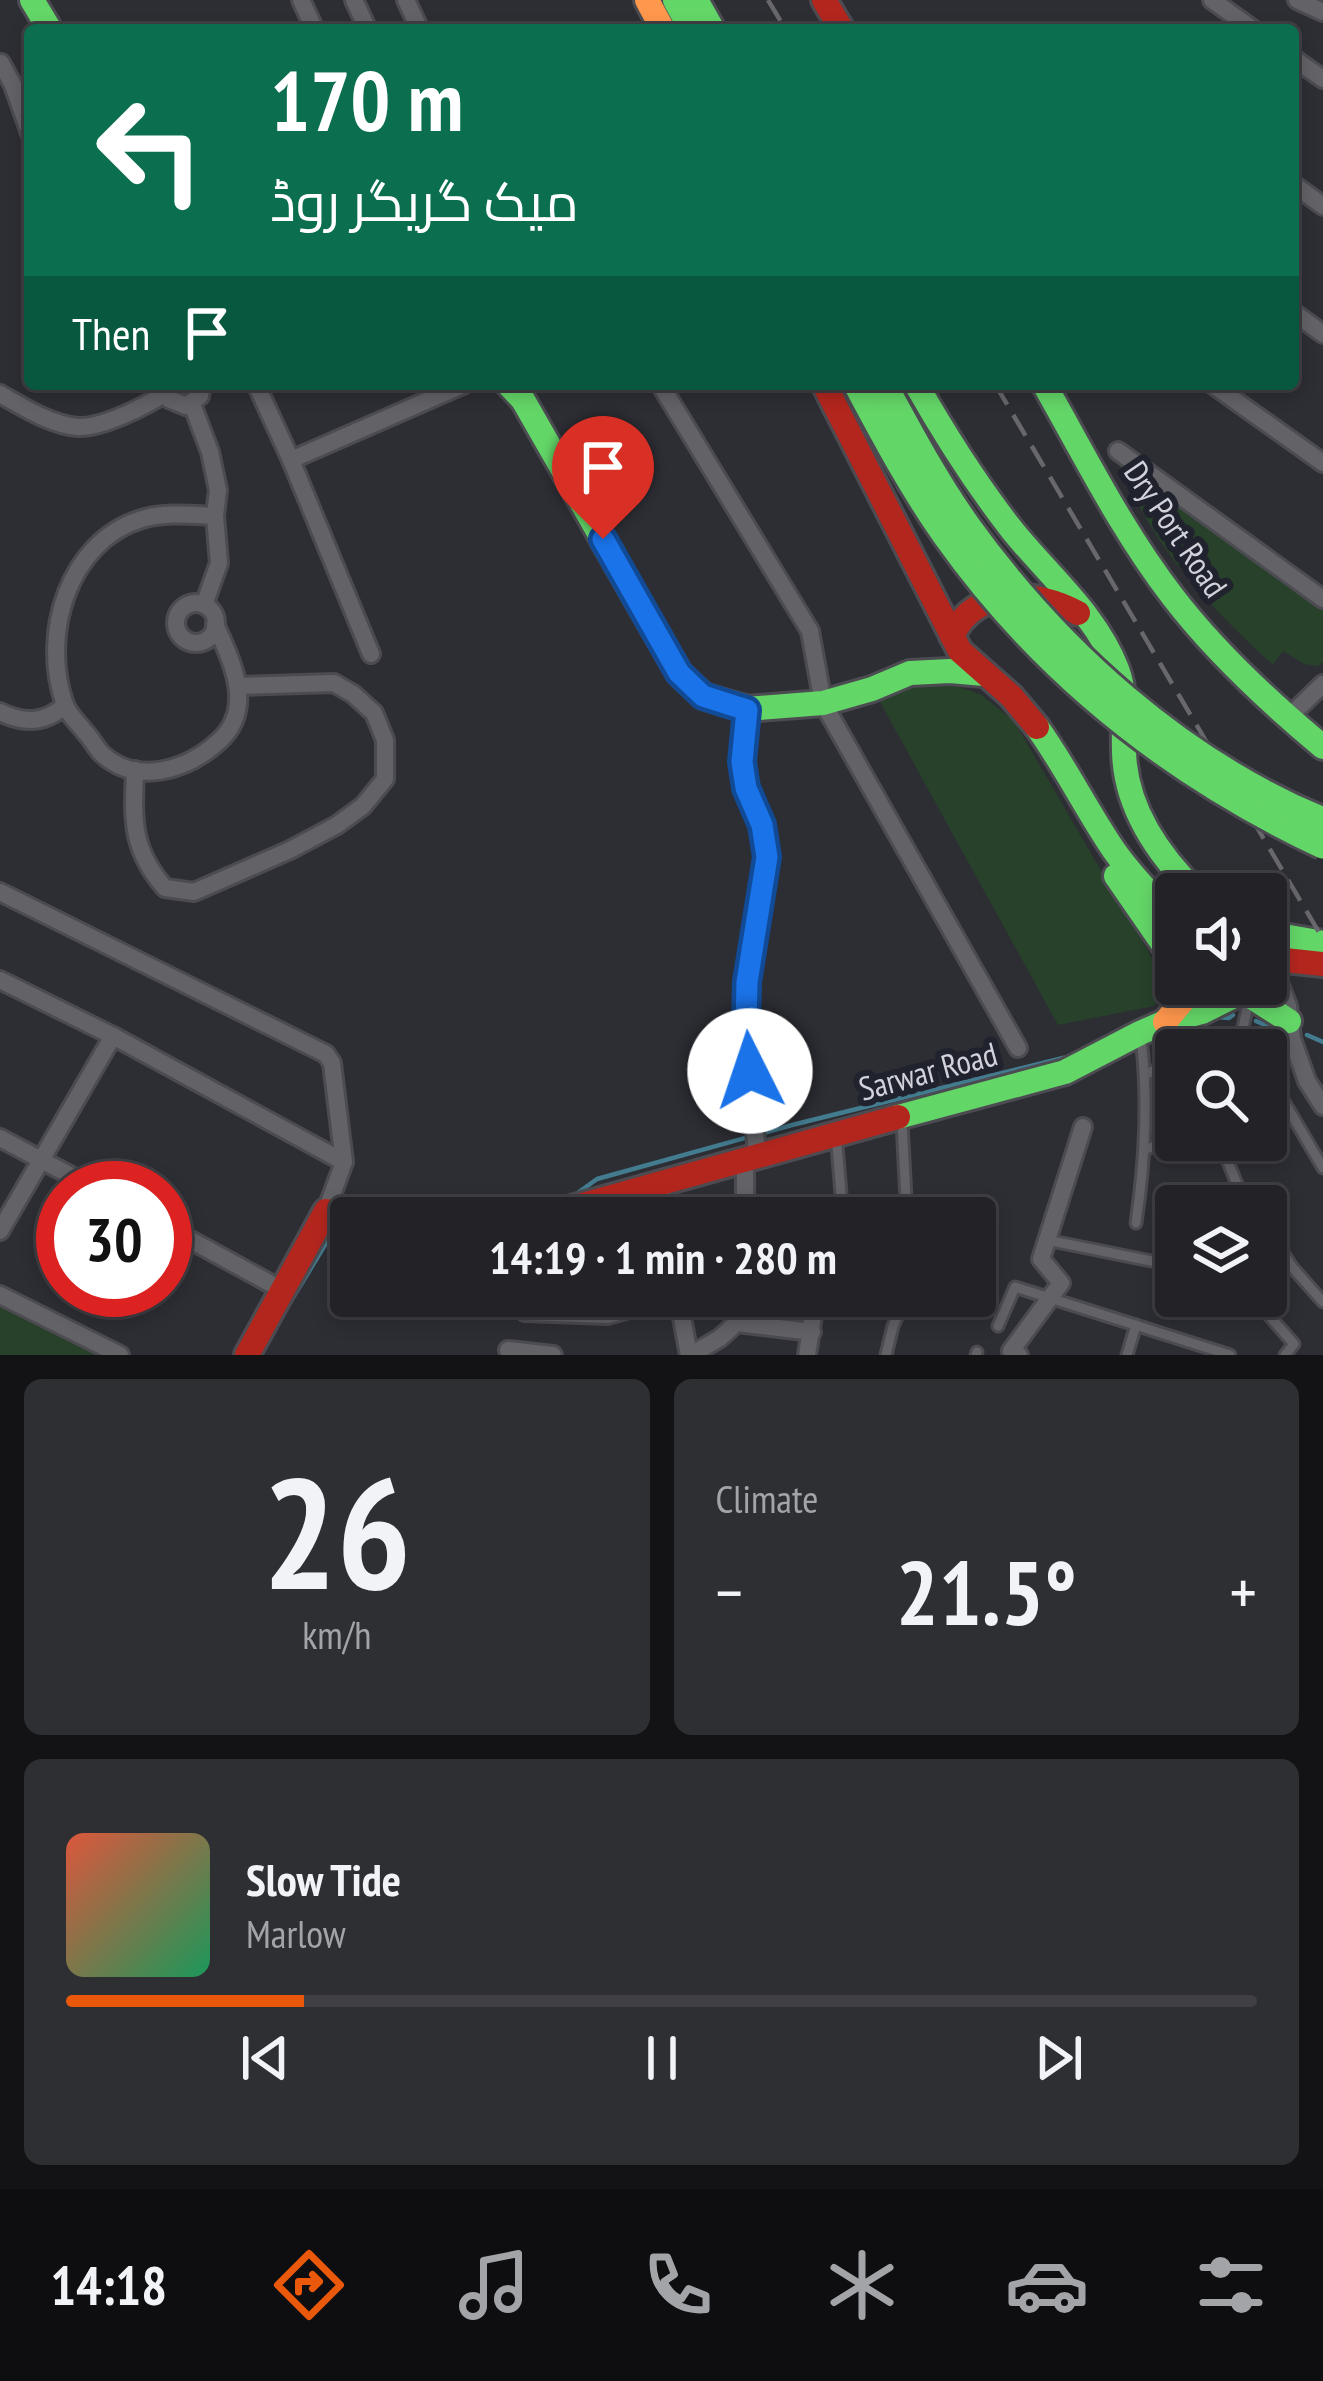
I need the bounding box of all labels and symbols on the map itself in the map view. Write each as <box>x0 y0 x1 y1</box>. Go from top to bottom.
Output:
pin <box>552 416 654 539</box>
street label: Dry Port Road <box>1115 452 1238 605</box>
position arrow <box>687 1008 813 1134</box>
street label: Sarwar Road <box>854 1031 1002 1110</box>
speed limit sign: 30 <box>36 1161 192 1317</box>

